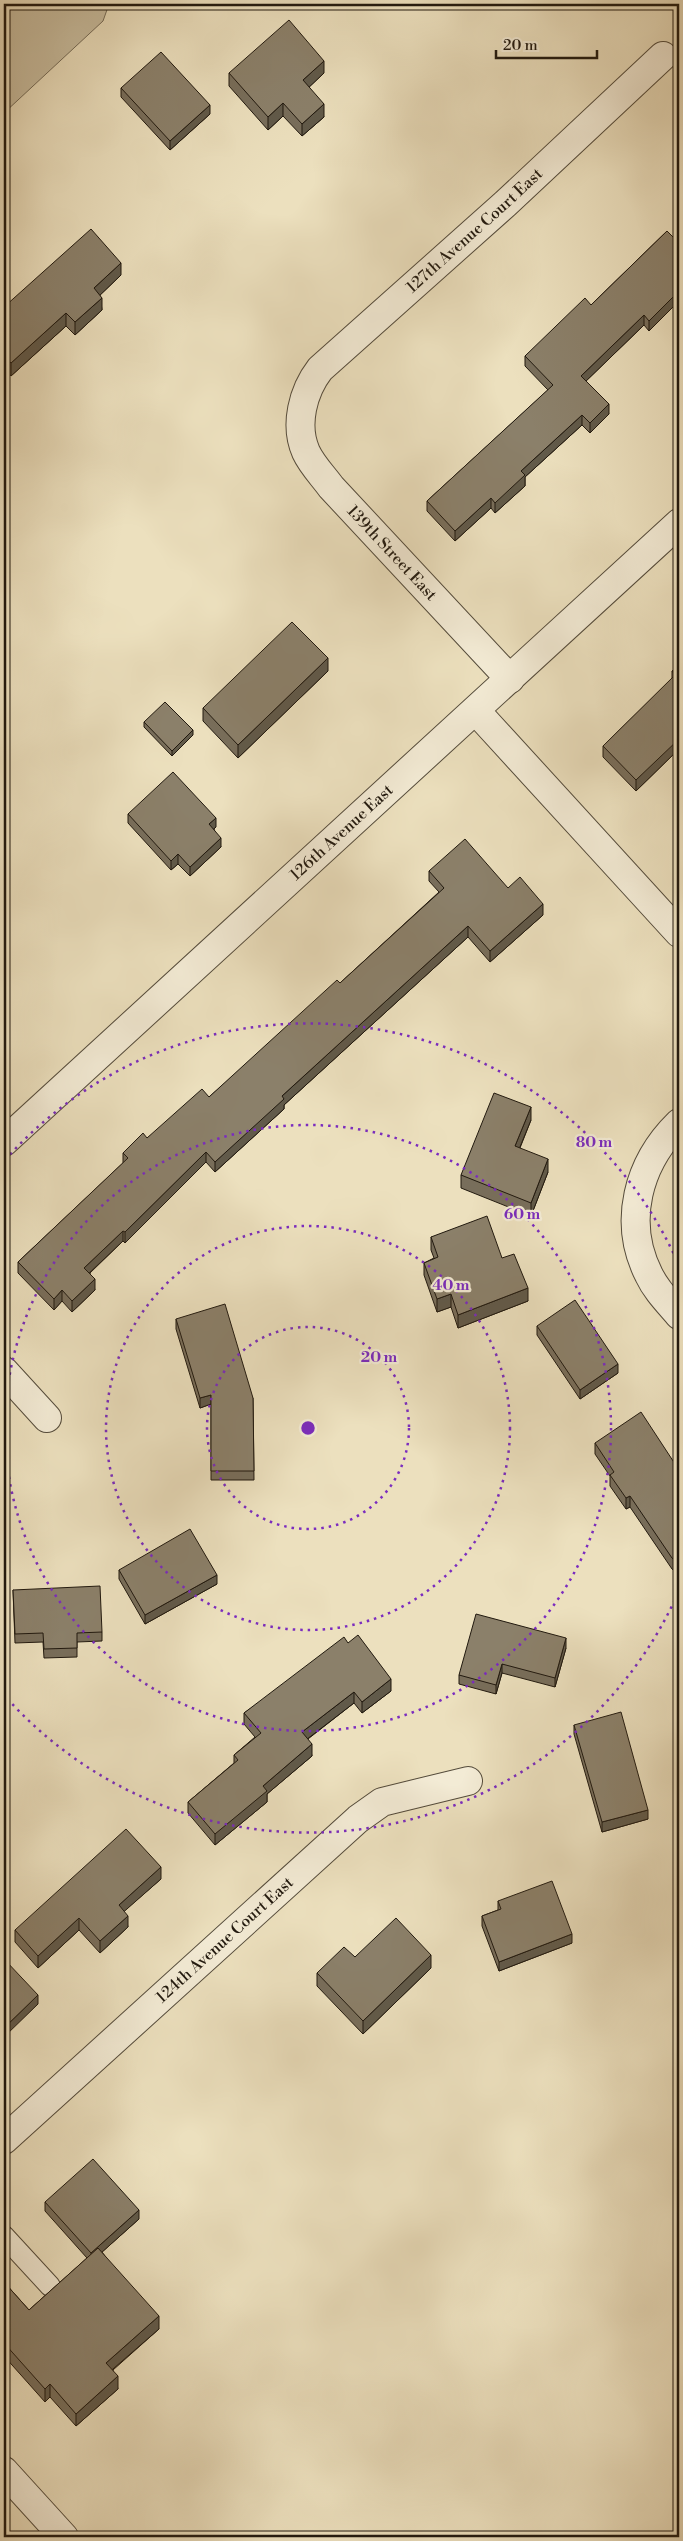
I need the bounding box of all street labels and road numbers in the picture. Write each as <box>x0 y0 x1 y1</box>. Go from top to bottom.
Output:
street label: 127th Avenue Court East <box>402 164 547 297</box>
street label: 139th Street East <box>343 501 441 605</box>
street label: 126th Avenue East <box>286 780 398 885</box>
street label: 124th Avenue Court East <box>152 1872 298 2007</box>

